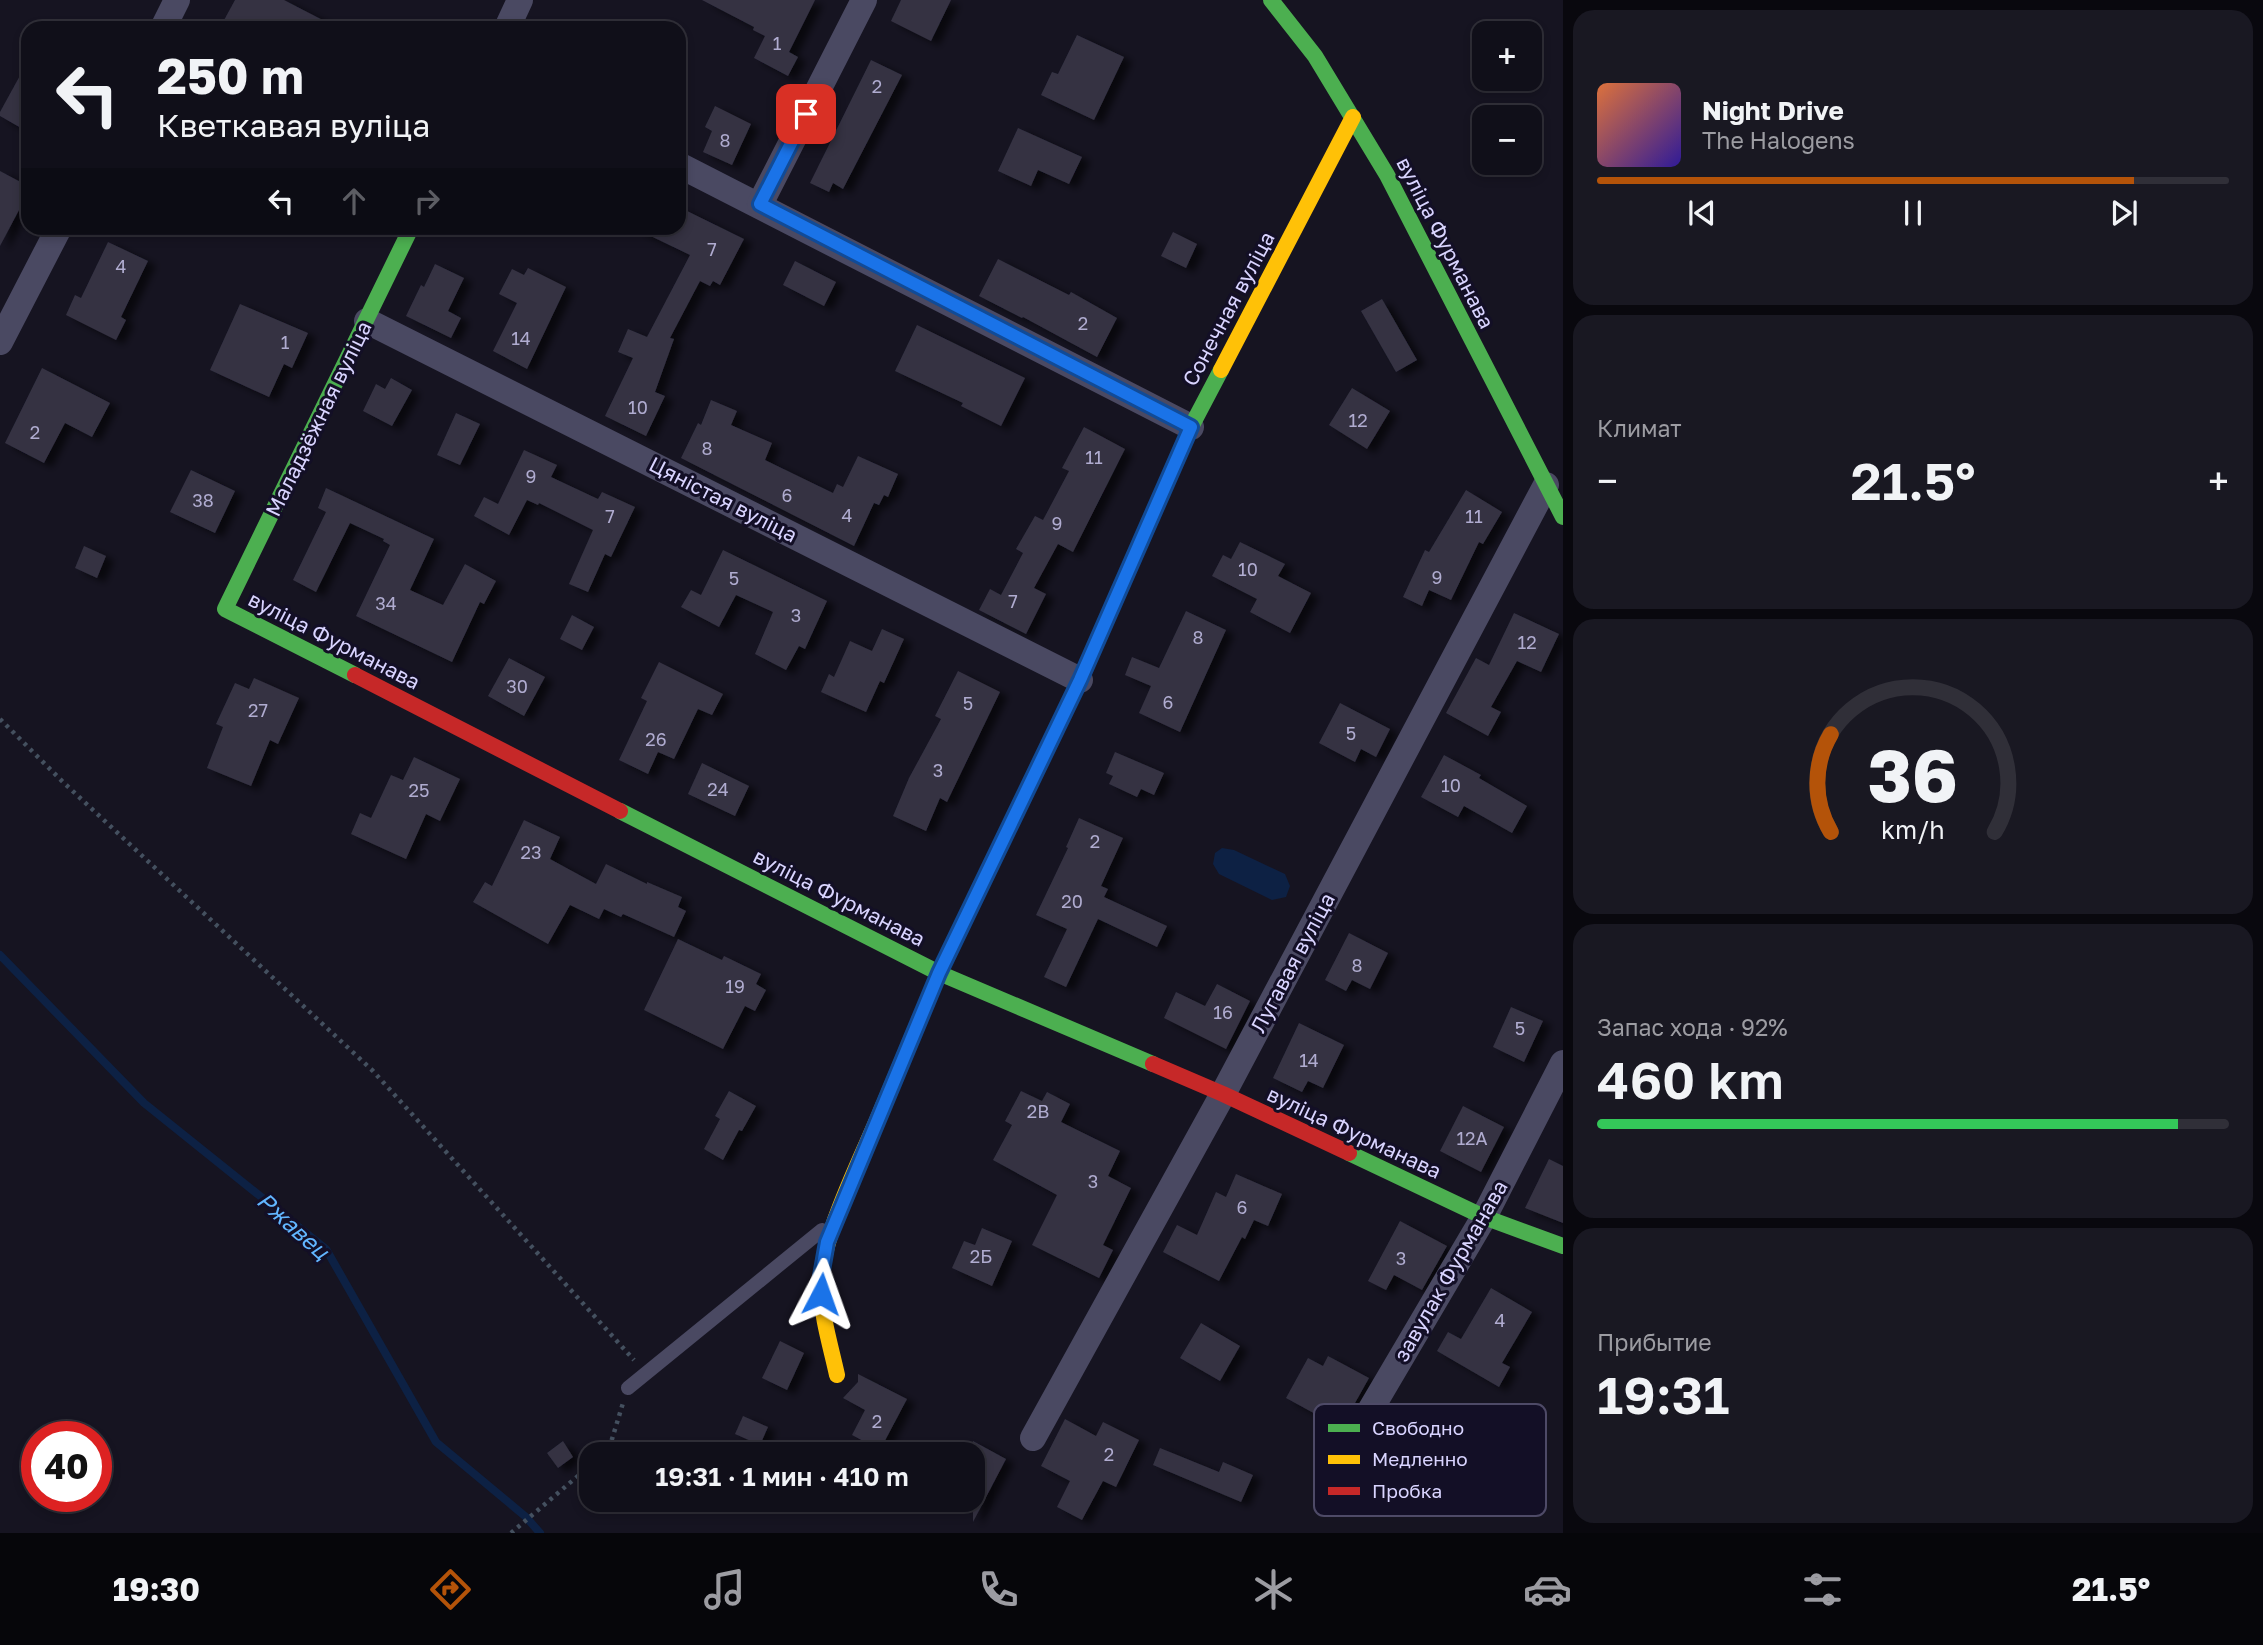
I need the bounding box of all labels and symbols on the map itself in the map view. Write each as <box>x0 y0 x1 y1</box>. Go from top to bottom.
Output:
house number: 1 <box>773 32 782 54</box>
house number: 2 <box>872 75 882 97</box>
pin <box>776 84 836 144</box>
house number: 8 <box>720 129 730 151</box>
street label: вуліца Фурманава <box>1391 152 1500 333</box>
street label: Сонечная вуліца <box>1176 227 1280 390</box>
house number: 7 <box>707 238 717 260</box>
house number: 4 <box>116 255 127 277</box>
house number: 2 <box>1078 312 1088 334</box>
street label: Маладзёжная вуліца <box>259 317 377 520</box>
house number: 14 <box>511 327 531 349</box>
house number: 1 <box>281 331 290 353</box>
house number: 10 <box>628 396 648 418</box>
house number: 12 <box>1348 409 1368 431</box>
house number: 2 <box>30 421 40 443</box>
house number: 8 <box>702 437 712 459</box>
house number: 11 <box>1085 446 1103 468</box>
street label: Цяністая вуліца <box>645 451 802 548</box>
house number: 9 <box>526 465 536 487</box>
house number: 6 <box>782 484 792 506</box>
house number: 38 <box>192 489 214 511</box>
house number: 4 <box>842 504 853 526</box>
house number: 7 <box>605 505 615 527</box>
house number: 11 <box>1465 505 1483 527</box>
house number: 9 <box>1052 512 1062 534</box>
house number: 10 <box>1238 558 1258 580</box>
house number: 9 <box>1432 566 1442 588</box>
house number: 5 <box>729 567 739 589</box>
street label: вуліца Фурманава <box>244 586 425 695</box>
house number: 7 <box>1008 590 1018 612</box>
house number: 34 <box>375 592 397 614</box>
house number: 3 <box>791 604 801 626</box>
house number: 8 <box>1193 626 1203 648</box>
house number: 12 <box>1517 631 1537 653</box>
house number: 30 <box>506 675 528 697</box>
house number: 6 <box>1163 691 1173 713</box>
house number: 5 <box>963 692 973 714</box>
house number: 27 <box>248 699 268 721</box>
house number: 5 <box>1346 722 1356 744</box>
house number: 26 <box>645 728 667 750</box>
house number: 3 <box>933 759 943 781</box>
house number: 10 <box>1441 774 1461 796</box>
house number: 24 <box>707 778 729 800</box>
house number: 25 <box>409 779 429 801</box>
house number: 2 <box>1090 830 1100 852</box>
house number: 23 <box>521 841 541 863</box>
street label: вуліца Фурманава <box>749 843 930 952</box>
street label: Лугавая вуліца <box>1244 888 1340 1037</box>
house number: 20 <box>1061 890 1083 912</box>
house number: 8 <box>1352 954 1362 976</box>
house number: 19 <box>725 975 745 997</box>
house number: 16 <box>1213 1001 1233 1023</box>
house number: 5 <box>1515 1017 1525 1039</box>
house number: 14 <box>1299 1049 1319 1071</box>
street label: вуліца Фурманава <box>1263 1080 1446 1184</box>
house number: 2В <box>1027 1100 1049 1122</box>
house number: 12А <box>1456 1127 1488 1149</box>
house number: 3 <box>1088 1170 1098 1192</box>
street label: завулак Фурманава <box>1388 1175 1513 1366</box>
water label: Ржавец <box>252 1186 336 1265</box>
house number: 6 <box>1237 1196 1247 1218</box>
house number: 2Б <box>970 1245 992 1267</box>
house number: 3 <box>1396 1247 1406 1269</box>
position arrow <box>784 1257 858 1331</box>
house number: 4 <box>1495 1309 1506 1331</box>
legend <box>1314 1404 1546 1516</box>
house number: 2 <box>872 1410 882 1432</box>
text: Свободно <box>1372 1416 1464 1439</box>
speed limit sign: 40 <box>21 1421 112 1512</box>
house number: 2 <box>1104 1443 1114 1465</box>
text: Медленно <box>1372 1447 1468 1470</box>
text: Пробка <box>1372 1479 1442 1502</box>

